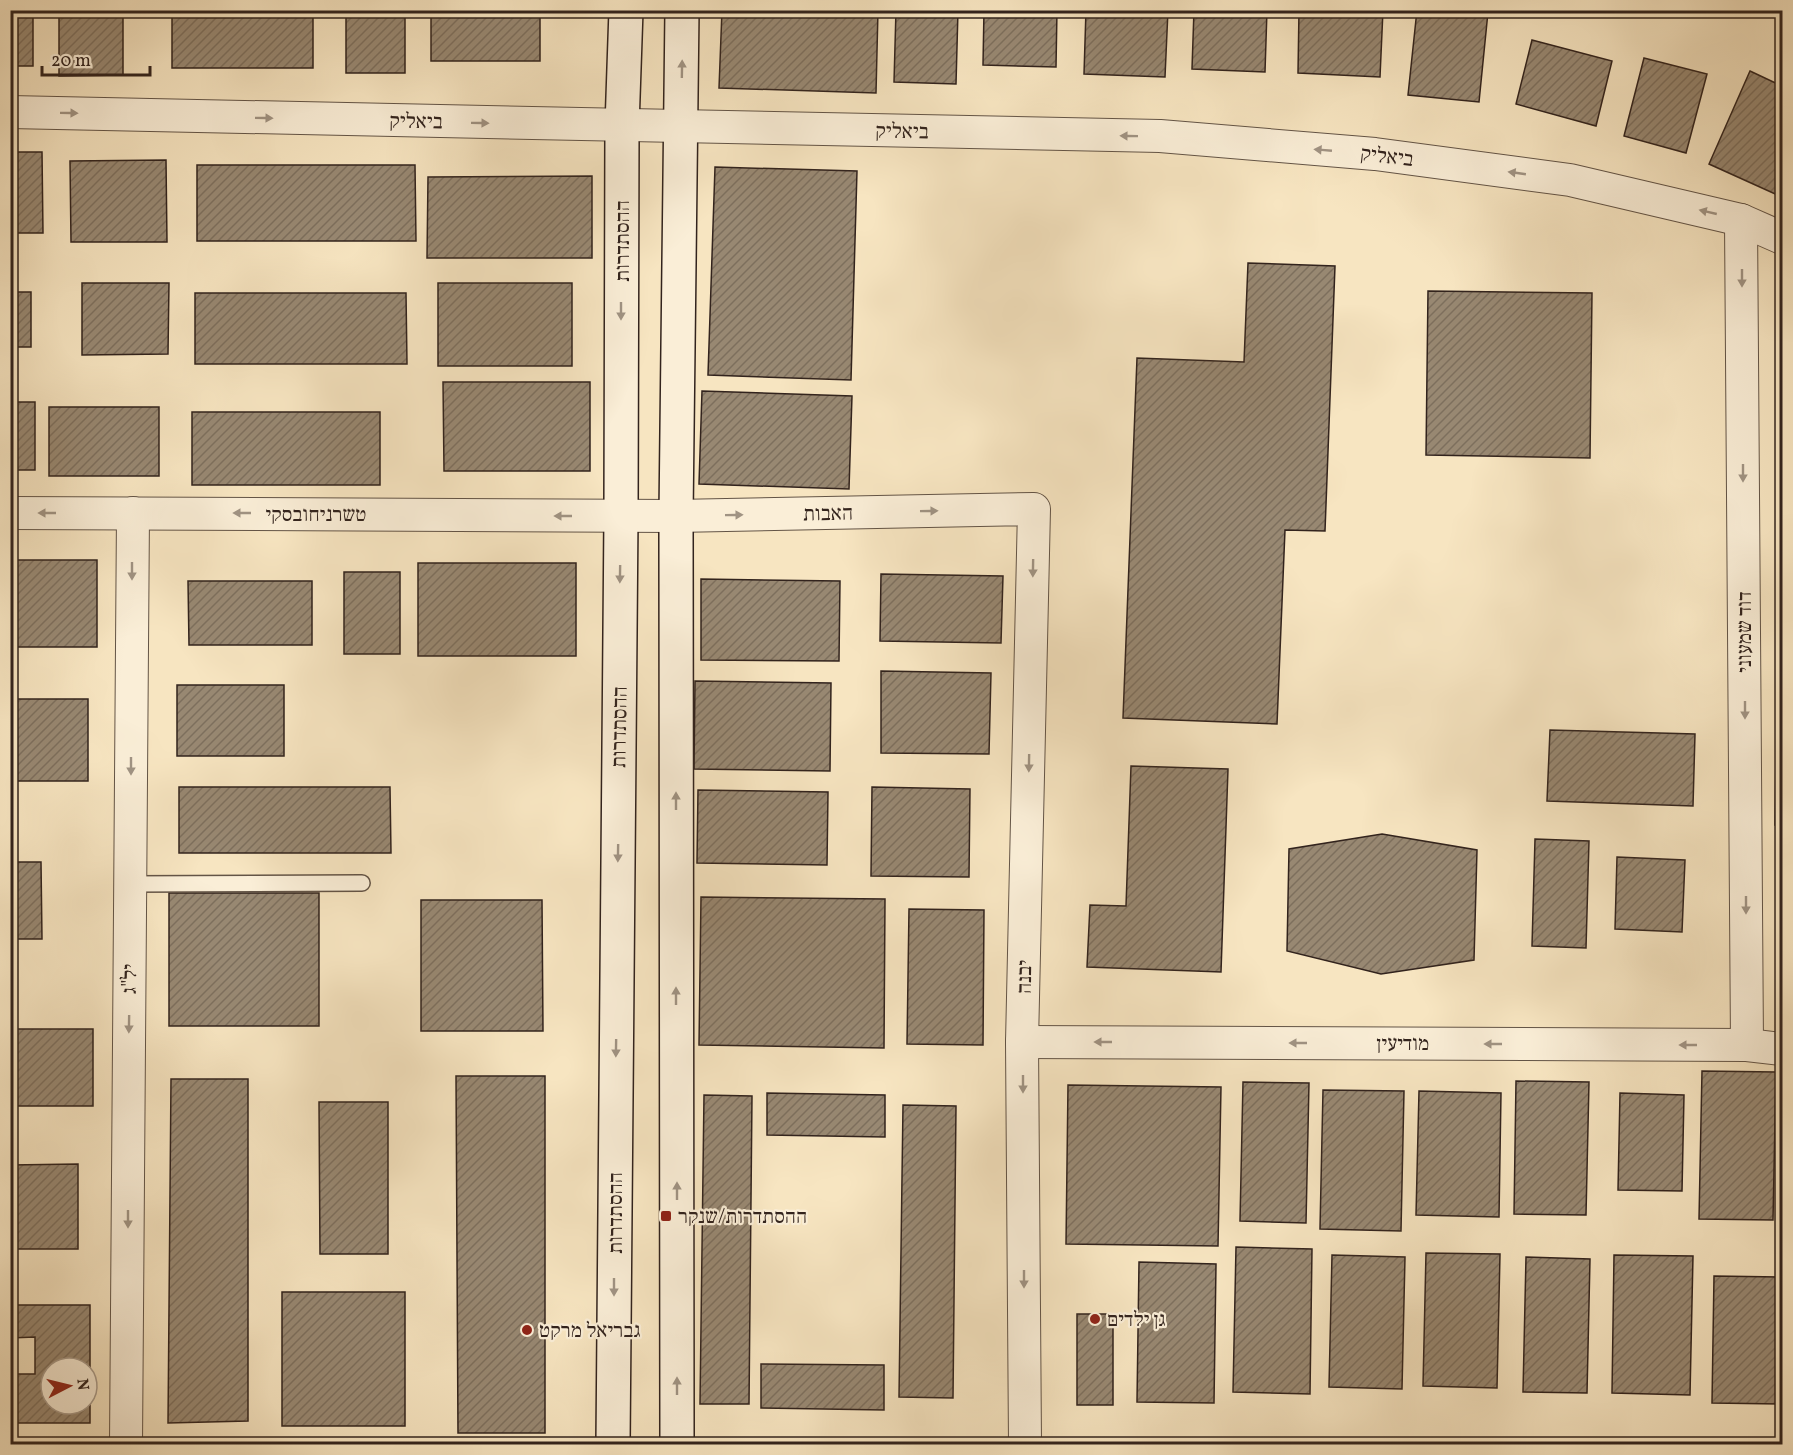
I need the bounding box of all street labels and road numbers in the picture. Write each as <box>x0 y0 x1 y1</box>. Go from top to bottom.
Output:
street label: ביאליק <box>389 108 443 137</box>
street label: ביאליק <box>875 118 929 147</box>
street label: ביאליק <box>1359 140 1415 175</box>
street label: ההסתדרות <box>609 200 638 282</box>
street label: האבות <box>803 500 853 529</box>
street label: טשרניחובסקי <box>265 501 367 530</box>
street label: דוד שמעוני <box>1731 591 1760 673</box>
street label: ההסתדרות <box>605 686 636 768</box>
street label: יבנה <box>1011 960 1040 994</box>
street label: יל"ג <box>116 963 145 994</box>
street label: מודיעין <box>1377 1030 1429 1059</box>
street label: ההסתדרות <box>602 1172 631 1254</box>

